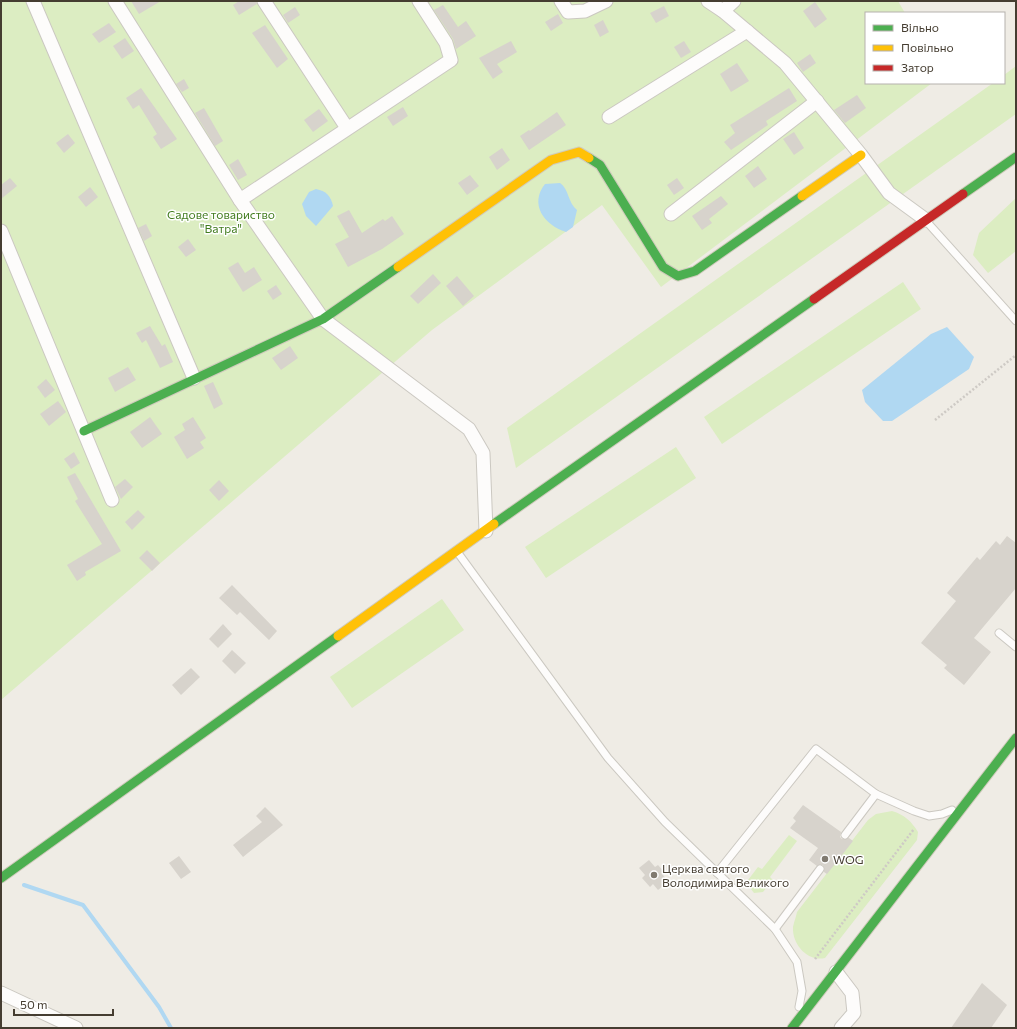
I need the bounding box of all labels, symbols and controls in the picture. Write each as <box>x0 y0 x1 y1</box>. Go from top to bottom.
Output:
legend <box>865 12 1005 84</box>
text: Вільно <box>901 20 939 34</box>
text: Повільно <box>901 40 954 54</box>
text: Затор <box>901 60 934 74</box>
park label: Садове товариство "Ватра" <box>167 207 275 235</box>
place label: WOG <box>833 852 864 866</box>
marker: WOG <box>820 854 830 864</box>
place label: Церква святого Володимира Великого <box>662 861 789 889</box>
marker: Церква святого Володимира Великого <box>649 870 659 880</box>
scale bar <box>14 991 113 1017</box>
text: 50 m <box>20 997 48 1011</box>

